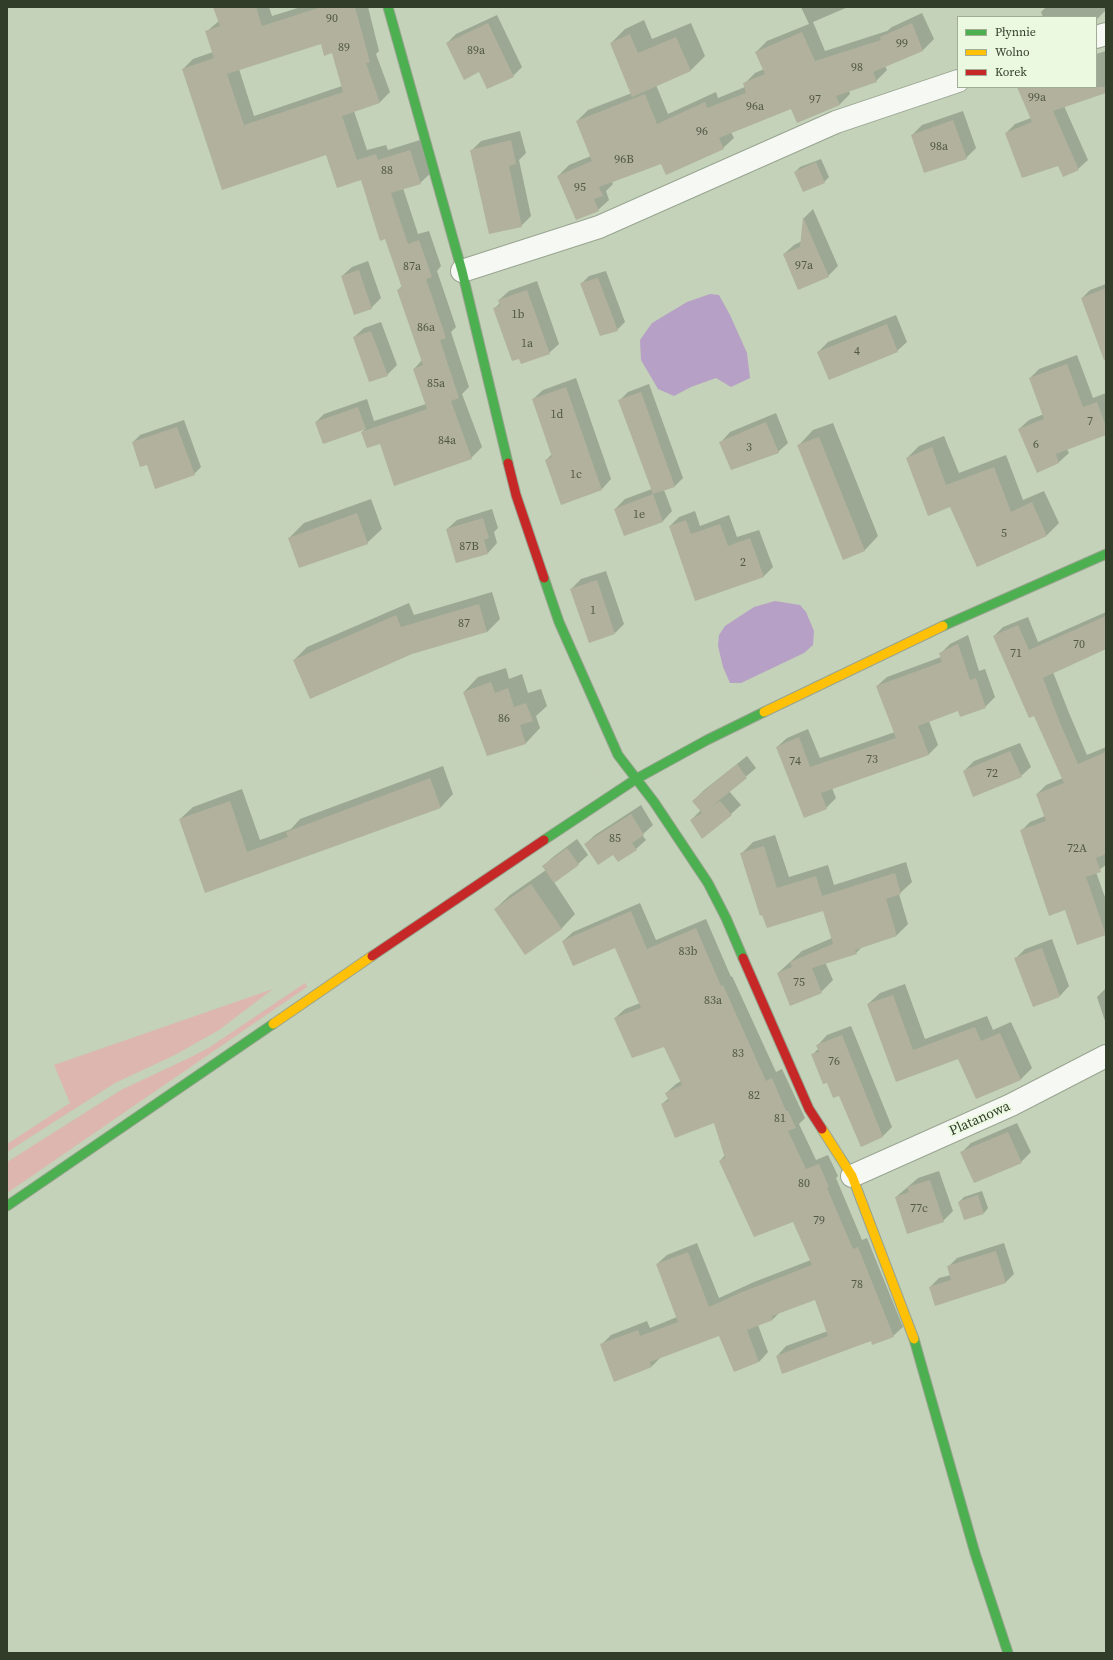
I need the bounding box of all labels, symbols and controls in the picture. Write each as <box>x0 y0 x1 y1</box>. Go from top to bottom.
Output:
house number: 90 <box>326 12 338 26</box>
legend <box>957 16 1097 88</box>
text: Płynnie <box>995 24 1036 40</box>
house number: 99 <box>896 37 908 51</box>
house number: 89 <box>338 41 350 55</box>
house number: 89a <box>467 44 485 58</box>
text: Wolno <box>995 44 1030 60</box>
house number: 98 <box>851 61 863 75</box>
text: Korek <box>995 64 1027 80</box>
house number: 99a <box>1028 91 1046 105</box>
house number: 97 <box>809 93 821 107</box>
house number: 96a <box>746 100 764 114</box>
house number: 96 <box>696 125 708 139</box>
house number: 98a <box>930 140 948 154</box>
house number: 96B <box>614 153 634 167</box>
house number: 88 <box>381 164 393 178</box>
house number: 95 <box>574 181 586 195</box>
house number: 97a <box>795 259 813 273</box>
house number: 87a <box>403 260 421 274</box>
house number: 1b <box>512 308 524 322</box>
house number: 86a <box>417 321 435 335</box>
house number: 1a <box>521 337 533 351</box>
house number: 4 <box>854 345 860 359</box>
house number: 85a <box>427 377 445 391</box>
house number: 1d <box>551 408 563 422</box>
house number: 7 <box>1087 415 1093 429</box>
house number: 84a <box>438 434 456 448</box>
house number: 6 <box>1033 438 1039 452</box>
house number: 3 <box>746 441 752 455</box>
house number: 1c <box>570 468 582 482</box>
house number: 1e <box>633 508 645 522</box>
house number: 5 <box>1001 527 1007 541</box>
house number: 87B <box>459 540 479 554</box>
house number: 2 <box>740 556 746 570</box>
house number: 1 <box>590 604 596 618</box>
house number: 87 <box>458 617 470 631</box>
house number: 70 <box>1073 638 1085 652</box>
house number: 71 <box>1010 647 1022 661</box>
house number: 86 <box>498 712 510 726</box>
house number: 73 <box>866 753 878 767</box>
house number: 74 <box>789 755 801 769</box>
house number: 72 <box>986 767 998 781</box>
house number: 85 <box>609 832 621 846</box>
house number: 72A <box>1067 842 1087 856</box>
house number: 83b <box>679 945 697 959</box>
house number: 75 <box>793 976 805 990</box>
house number: 83a <box>704 994 722 1008</box>
house number: 83 <box>732 1047 744 1061</box>
house number: 76 <box>828 1055 840 1069</box>
house number: 82 <box>748 1089 760 1103</box>
street label: Platanowa <box>947 1098 1013 1140</box>
house number: 81 <box>774 1112 786 1126</box>
house number: 80 <box>798 1177 810 1191</box>
house number: 77c <box>910 1202 928 1216</box>
house number: 79 <box>813 1214 825 1228</box>
house number: 78 <box>851 1278 863 1292</box>

